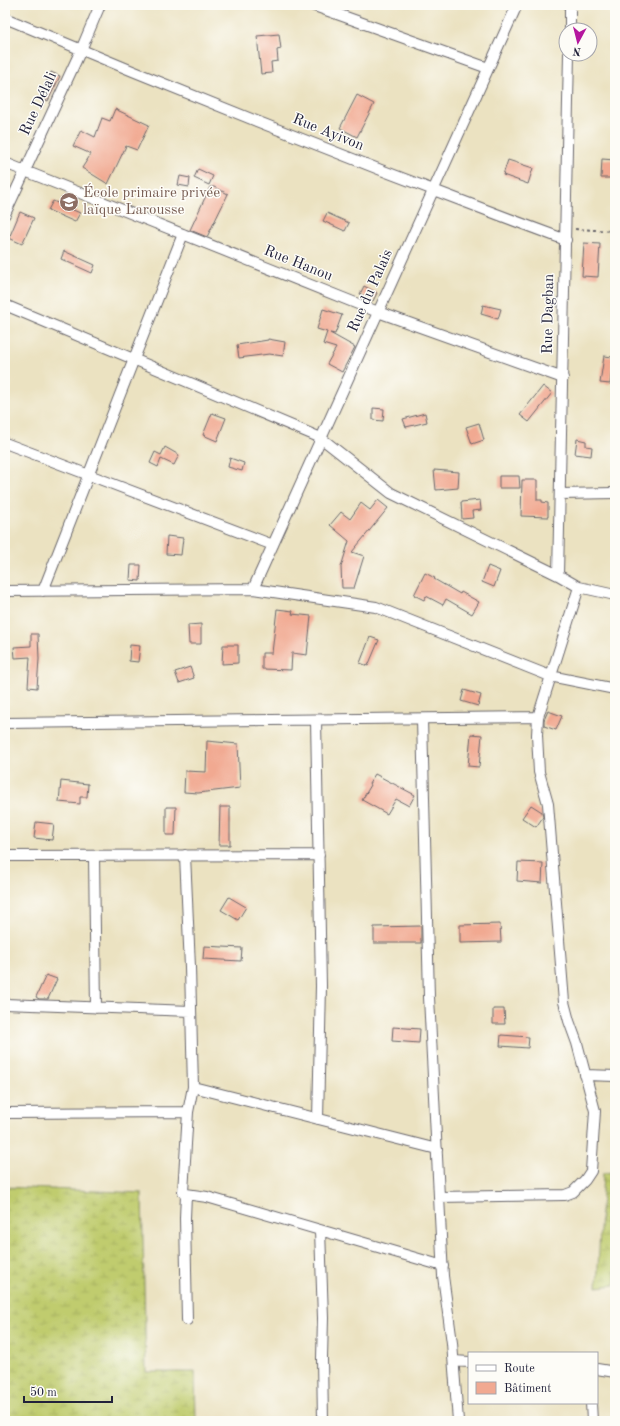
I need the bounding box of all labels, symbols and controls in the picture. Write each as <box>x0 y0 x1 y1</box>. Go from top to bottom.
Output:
north arrow <box>558 22 598 62</box>
text: N <box>572 44 582 56</box>
street label: Rue Délali <box>18 70 60 138</box>
street label: Rue Ayivon <box>290 112 366 154</box>
place label: École primaire privée laïque Larousse <box>83 183 220 218</box>
school or university icon: École primaire privée laïque Larousse <box>58 191 80 213</box>
street label: Rue Hanou <box>262 243 334 285</box>
street label: Rue du Palais <box>346 247 396 335</box>
street label: Rue Dagban <box>541 274 557 354</box>
legend <box>468 1352 598 1404</box>
text: Route <box>504 1363 535 1375</box>
scale bar <box>24 1378 112 1404</box>
text: Bâtiment <box>504 1383 551 1395</box>
text: 50 m <box>30 1386 57 1399</box>

